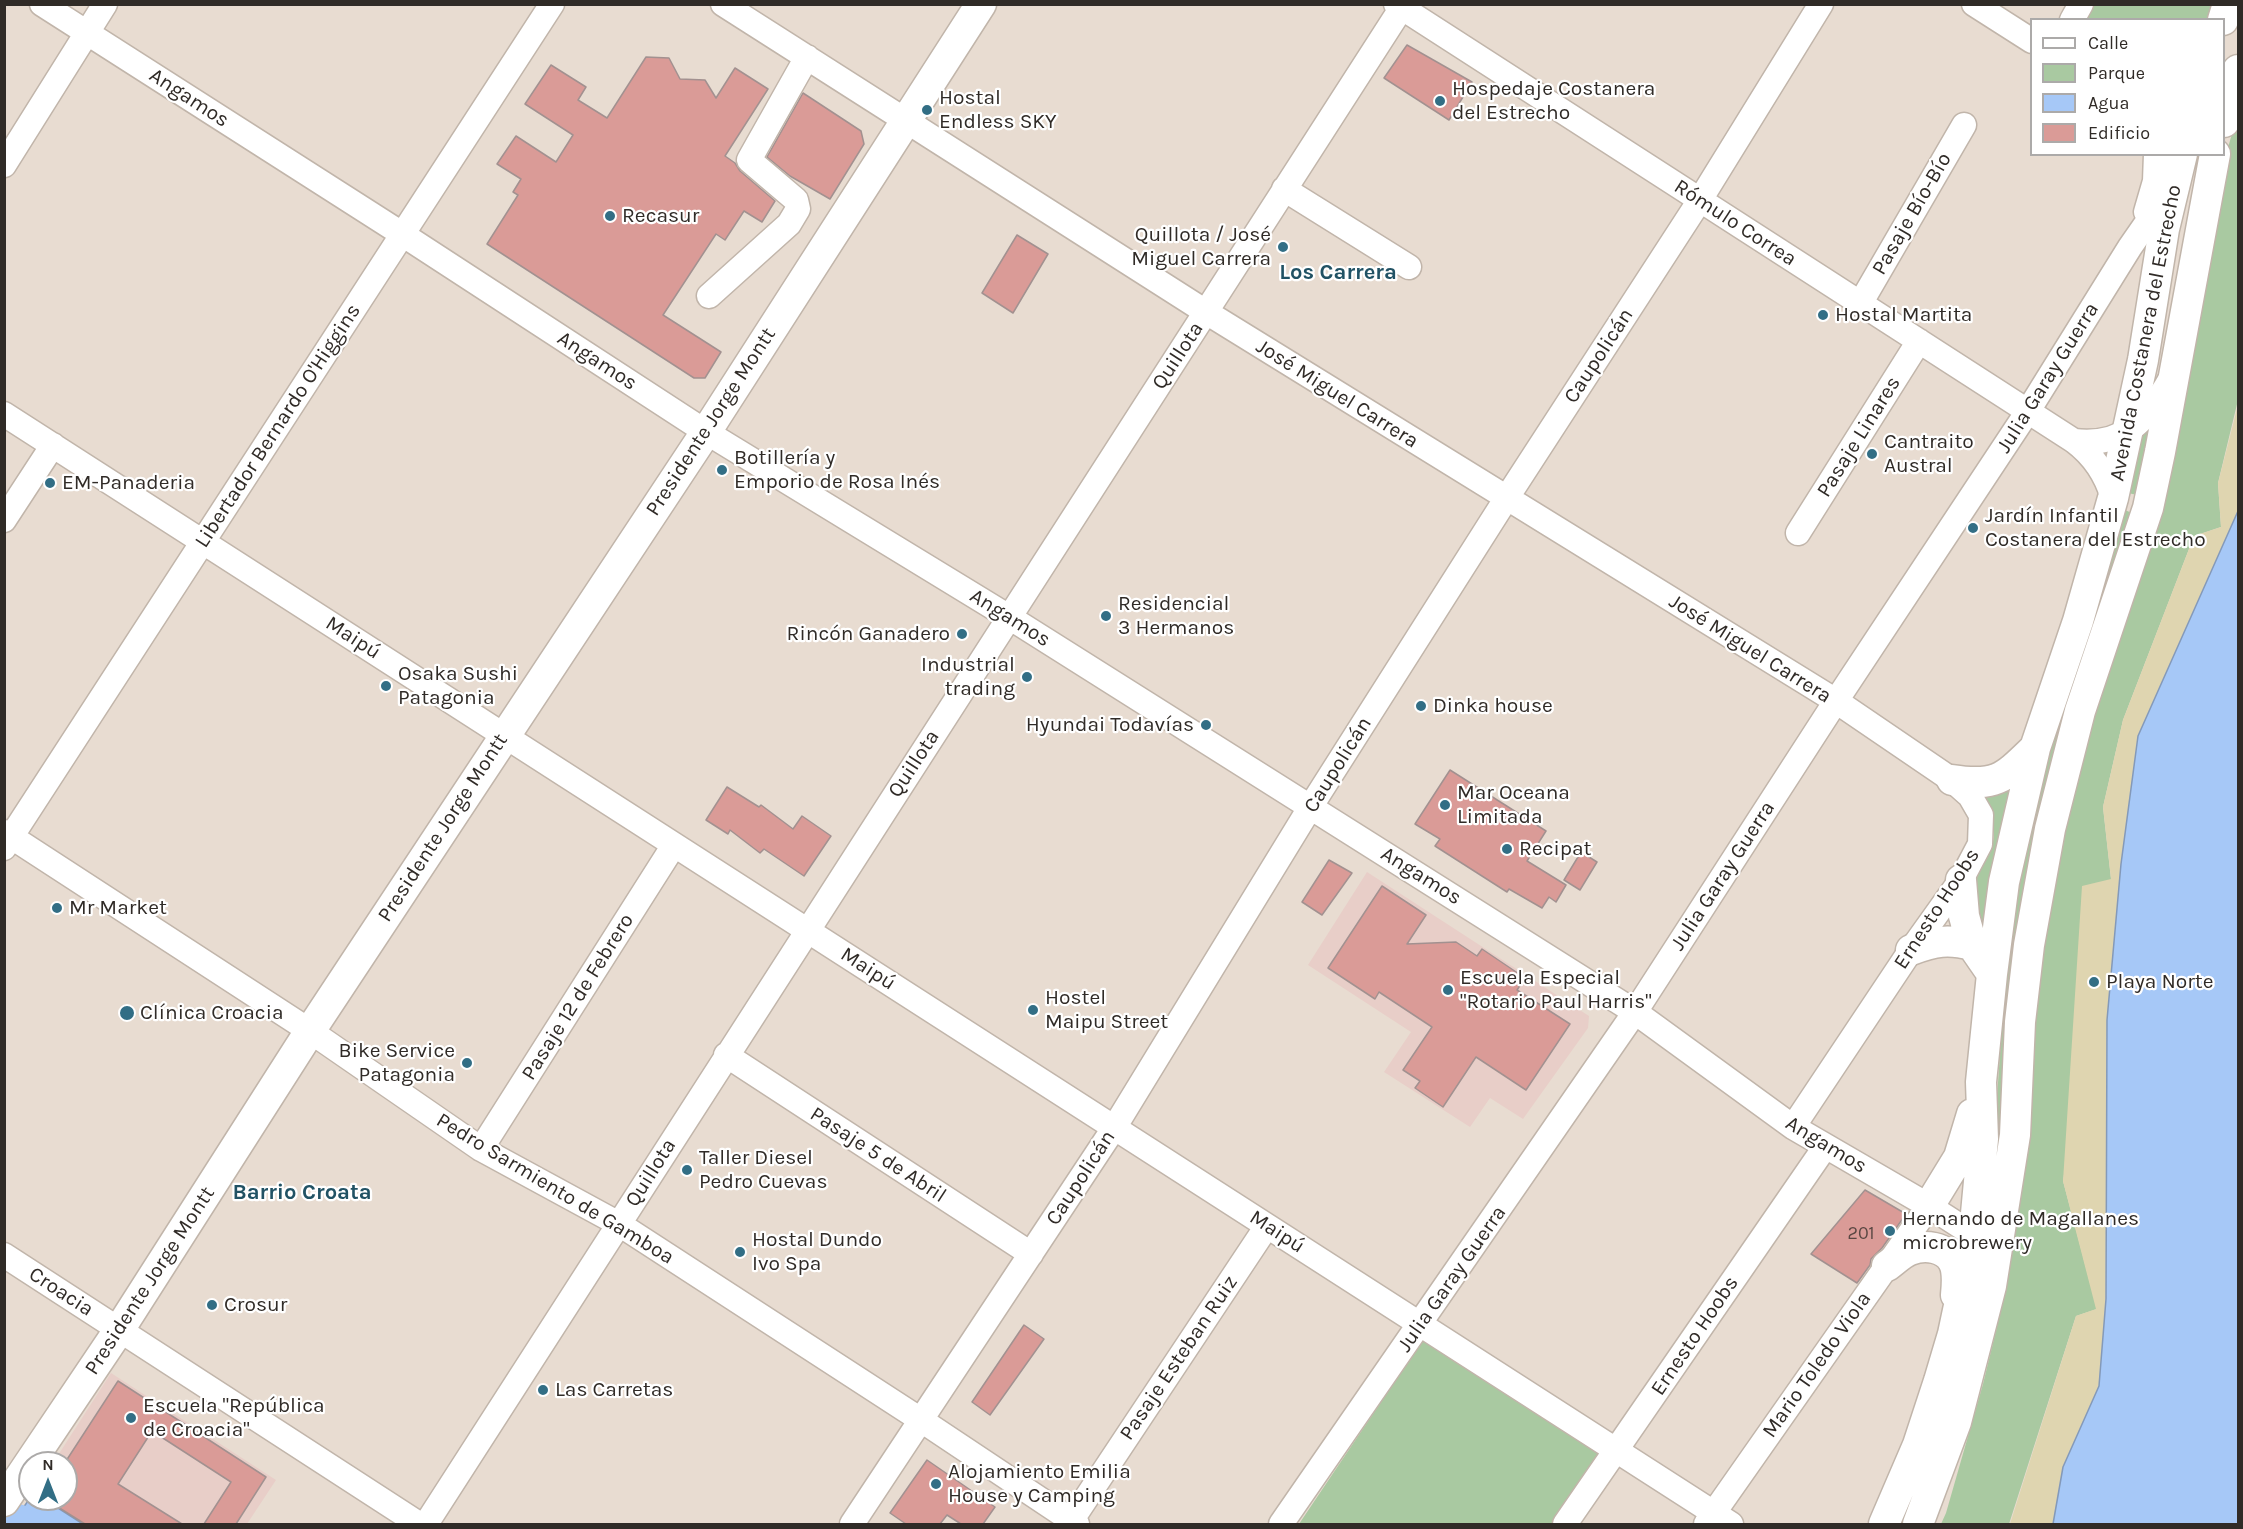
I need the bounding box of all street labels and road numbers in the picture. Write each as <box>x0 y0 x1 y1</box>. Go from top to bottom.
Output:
street label: Angamos <box>144 63 234 133</box>
street label: Pasaje Bío-Bío <box>1867 148 1957 280</box>
street label: Rómulo Correa <box>1669 174 1801 272</box>
street label: Avenida Costanera del Estrecho <box>2105 183 2187 483</box>
street label: Julia Garay Guerra <box>1992 298 2104 458</box>
street label: Libertador Bernardo O'Higgins <box>190 299 366 553</box>
street label: Caupolicán <box>1559 304 1639 408</box>
street label: Quillota <box>1147 318 1209 394</box>
street label: Presidente Jorge Montt <box>641 323 781 521</box>
street label: Angamos <box>552 326 642 396</box>
street label: José Miguel Carrera <box>1251 334 1423 454</box>
street label: Pasaje Linares <box>1812 372 1906 502</box>
street label: Angamos <box>965 583 1055 653</box>
street label: José Miguel Carrera <box>1664 589 1836 709</box>
street label: Maipú <box>321 611 385 665</box>
street label: Caupolicán <box>1299 712 1377 818</box>
street label: Quillota <box>883 726 945 802</box>
street label: Presidente Jorge Montt <box>373 729 513 927</box>
street label: Julia Garay Guerra <box>1665 797 1781 955</box>
street label: Angamos <box>1376 841 1466 911</box>
street label: Ernesto Hoobs <box>1889 844 1985 974</box>
street label: Pasaje 12 de Febrero <box>517 909 639 1085</box>
street label: Maipú <box>836 942 900 996</box>
street label: Pasaje 5 de Abril <box>805 1102 951 1208</box>
street label: Pedro Sarmiento de Gamboa <box>432 1108 678 1270</box>
street label: Angamos <box>1781 1111 1871 1179</box>
street label: Caupolicán <box>1041 1126 1121 1230</box>
street label: Quillota <box>620 1134 682 1212</box>
street label: Presidente Jorge Montt <box>80 1182 220 1380</box>
street label: Julia Garay Guerra <box>1392 1201 1512 1357</box>
street label: Maipú <box>1245 1205 1309 1259</box>
street label: Croacia <box>24 1262 98 1322</box>
street label: Pasaje Esteban Ruiz <box>1115 1271 1243 1445</box>
street label: Ernesto Hoobs <box>1646 1271 1744 1401</box>
street label: Mario Toledo Viola <box>1757 1287 1877 1443</box>

